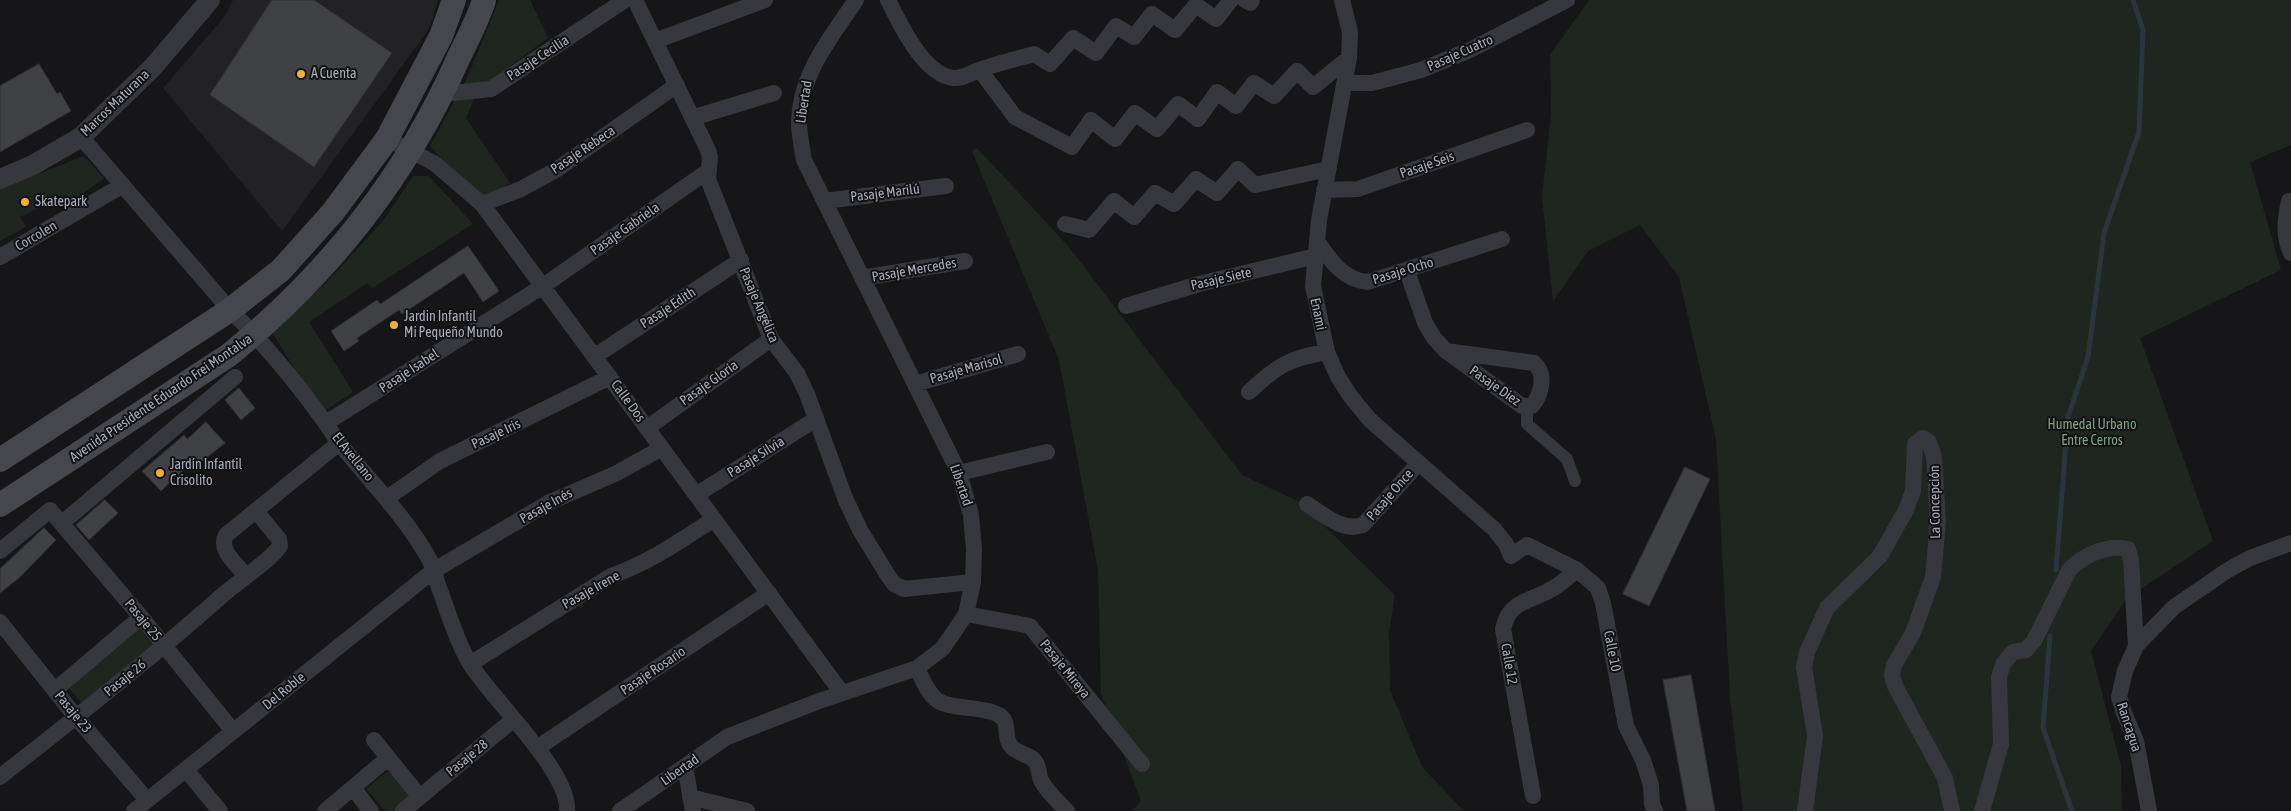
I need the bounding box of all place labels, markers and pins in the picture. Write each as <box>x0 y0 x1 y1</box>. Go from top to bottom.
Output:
place label: A Cuenta <box>311 66 357 82</box>
marker: A Cuenta <box>295 68 307 80</box>
place label: Skatepark <box>35 194 87 210</box>
marker: Skatepark <box>19 196 31 208</box>
place label: Jardin Infantil Mi Pequeño Mundo <box>404 309 503 342</box>
marker: Jardin Infantil Mi Pequeño Mundo <box>388 319 400 331</box>
place label: Jardín Infantil Crisolito <box>170 457 242 490</box>
marker: Jardín Infantil Crisolito <box>154 467 166 479</box>

